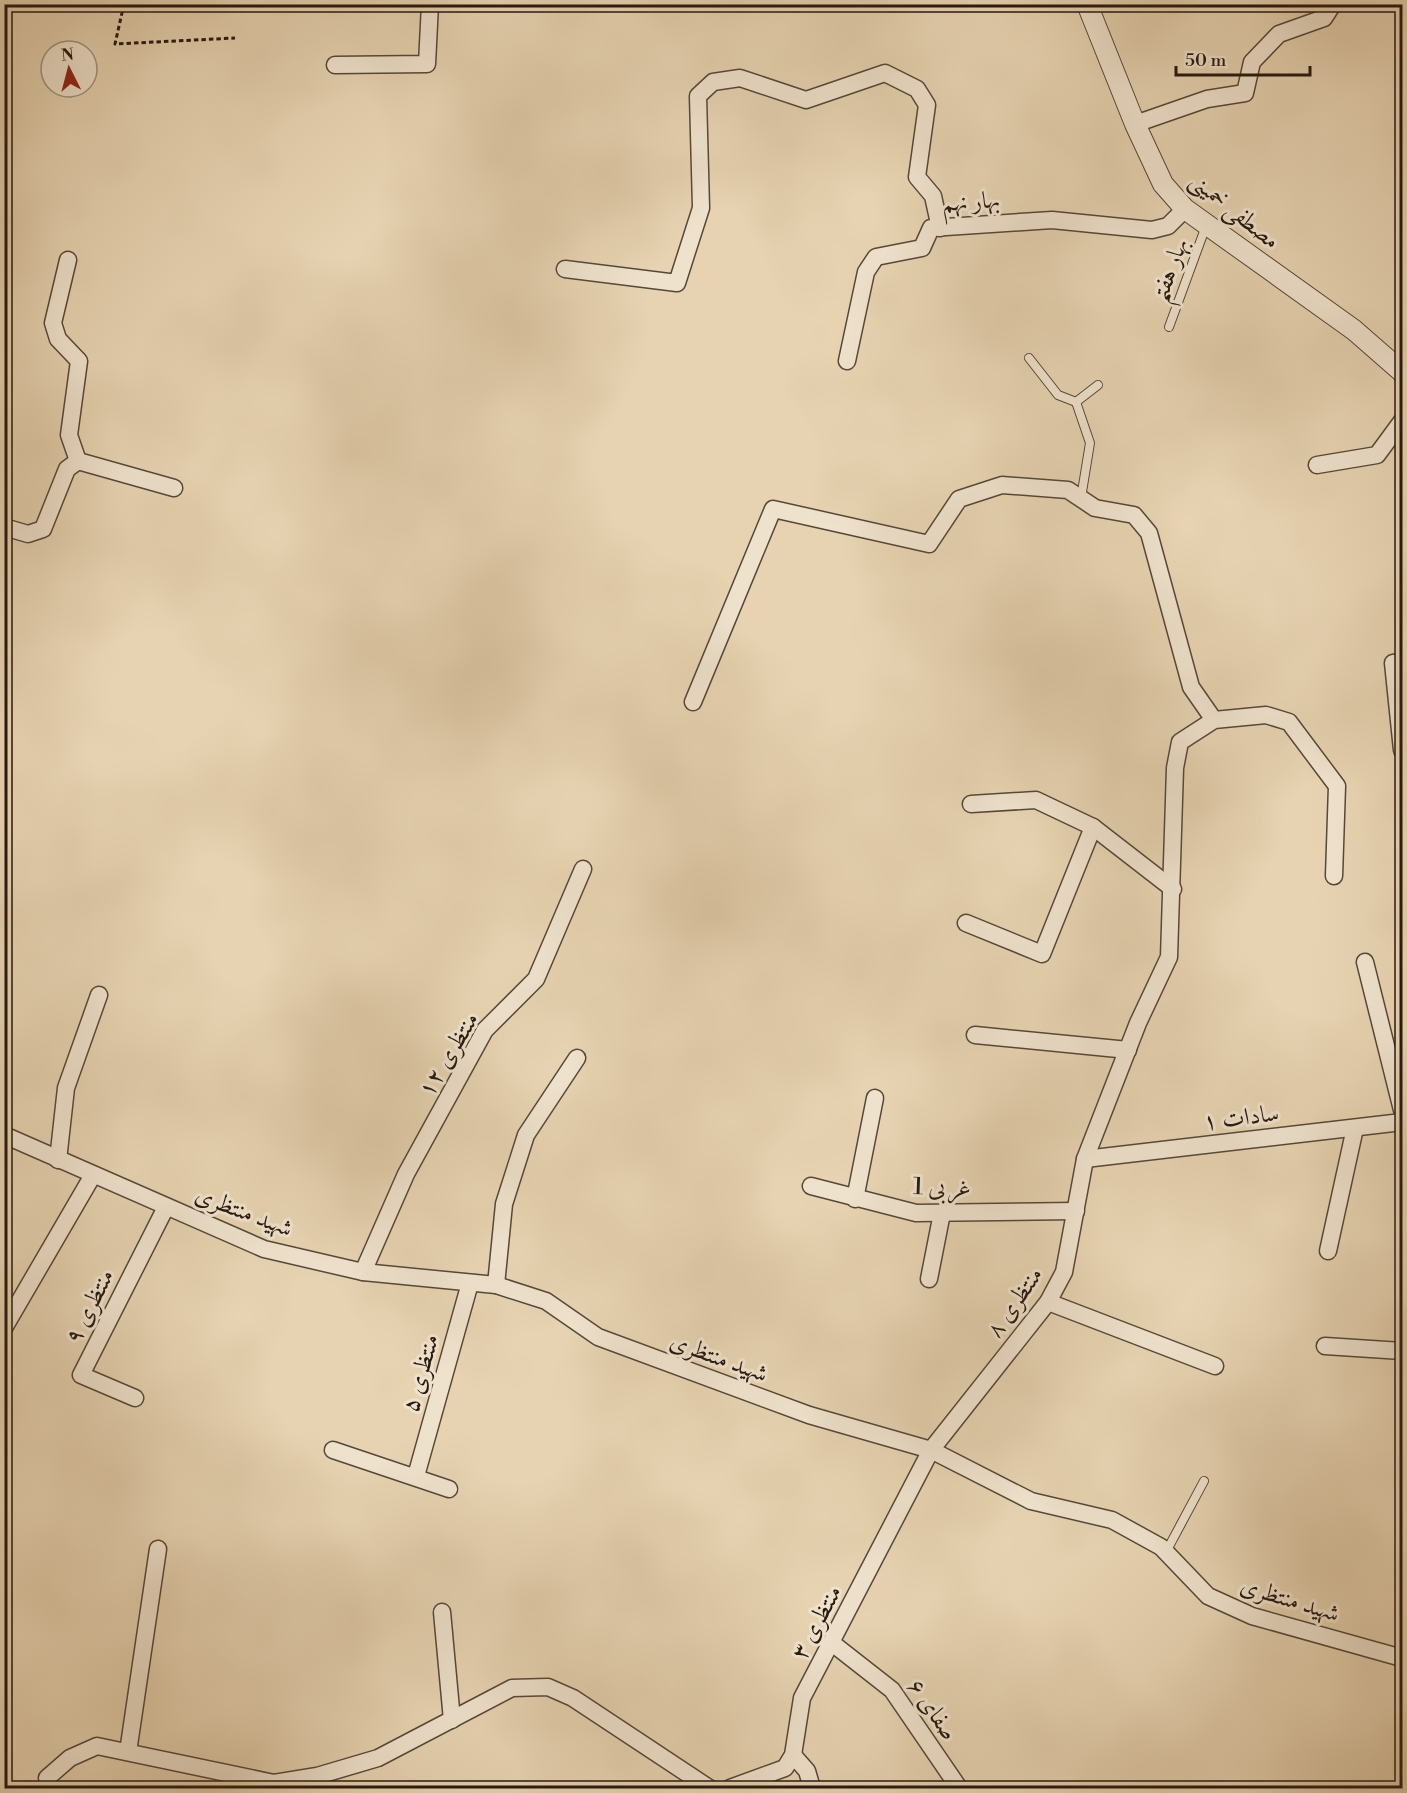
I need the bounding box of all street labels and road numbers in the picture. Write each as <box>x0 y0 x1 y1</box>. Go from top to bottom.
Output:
street label: مصطفی خمینی <box>1183 165 1286 257</box>
street label: بهار نهم <box>941 185 1001 225</box>
street label: بهار هفتم <box>1145 234 1203 309</box>
street label: منتظری ۱۲ <box>412 1007 486 1102</box>
street label: سادات ۱ <box>1201 1098 1281 1138</box>
street label: غربی 1 <box>913 1172 971 1205</box>
street label: شهید منتظری <box>191 1180 297 1244</box>
street label: منتظری ۸ <box>980 1261 1050 1344</box>
street label: منتظری ۹ <box>58 1264 121 1349</box>
street label: شهید منتظری <box>665 1326 772 1390</box>
street label: منتظری ۵ <box>396 1331 446 1416</box>
street label: شهید منتظری <box>1236 1571 1343 1629</box>
street label: منتظری ۳ <box>785 1580 849 1665</box>
street label: صفای ۶ <box>900 1673 964 1746</box>

